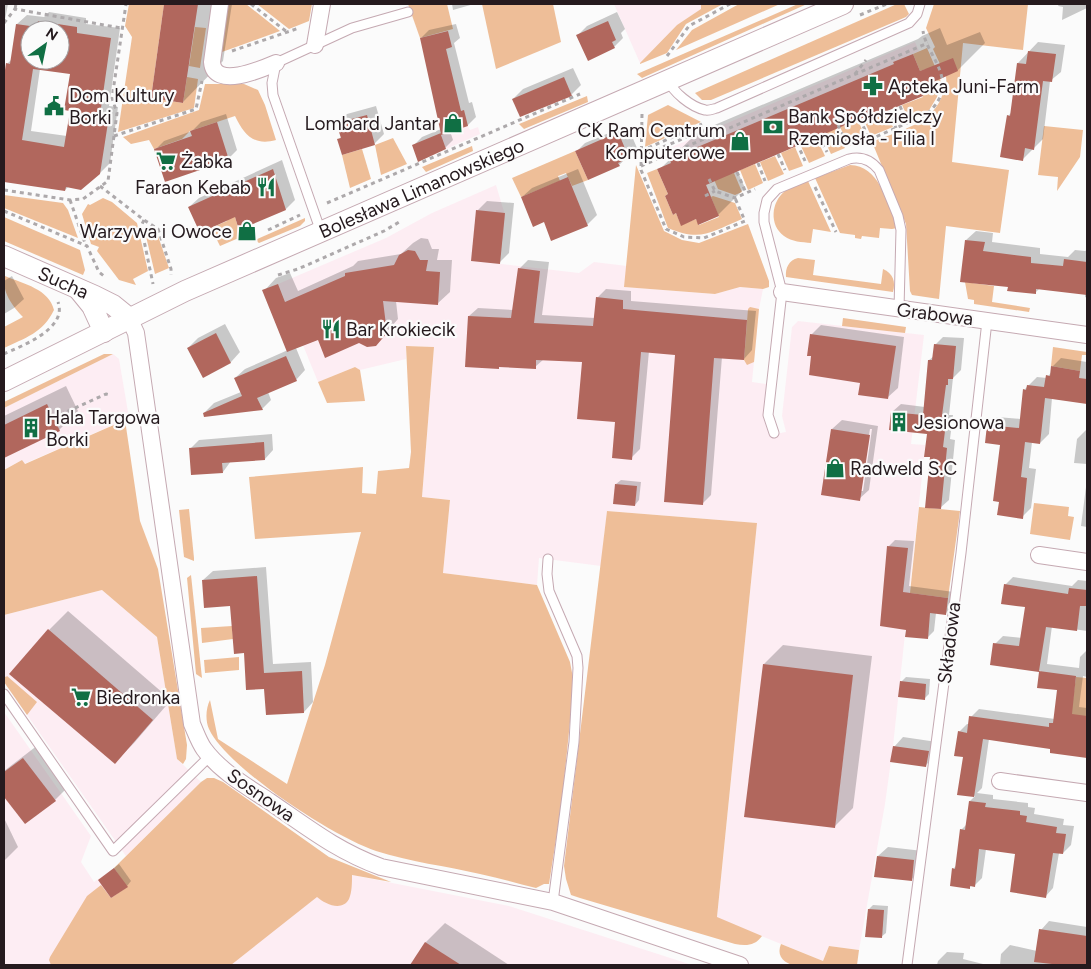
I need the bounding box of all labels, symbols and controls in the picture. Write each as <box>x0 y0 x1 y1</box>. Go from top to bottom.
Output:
north arrow <box>20 20 70 70</box>
text: N <box>43 24 61 45</box>
pharmacy icon: Apteka Juni-Farm <box>862 75 884 97</box>
place label: Apteka Juni-Farm <box>888 75 1039 98</box>
place label: Dom Kultury Borki <box>69 84 175 129</box>
public building icon: Dom Kultury Borki <box>43 95 65 117</box>
place label: Bank Spółdzielczy Rzemiosła - Filia I <box>788 105 942 150</box>
place label: Lombard Jantar <box>305 112 439 135</box>
shop icon: Lombard Jantar <box>442 112 464 134</box>
bank icon: Bank Spółdzielczy Rzemiosła - Filia I <box>762 116 784 138</box>
place label: CK Ram Centrum Komputerowe <box>578 119 725 164</box>
shop icon: CK Ram Centrum Komputerowe <box>729 130 751 152</box>
street label: Bolesława Limanowskiego <box>315 133 528 243</box>
supermarket icon: Żabka <box>155 150 177 172</box>
place label: Żabka <box>181 150 233 173</box>
place label: Faraon Kebab <box>135 176 251 199</box>
restaurant icon: Faraon Kebab <box>255 176 277 198</box>
place label: Warzywa i Owoce <box>80 220 232 243</box>
shop icon: Warzywa i Owoce <box>236 220 258 242</box>
street label: Sucha <box>35 261 92 303</box>
street label: Grabowa <box>895 298 975 330</box>
restaurant icon: Bar Krokiecik <box>320 318 342 340</box>
place label: Bar Krokiecik <box>346 318 456 341</box>
place label: Hala Targowa Borki <box>46 406 160 451</box>
building icon: Jesionowa <box>888 411 910 433</box>
place label: Jesionowa <box>914 411 1004 434</box>
building icon: Hala Targowa Borki <box>20 417 42 439</box>
shop icon: Radweld S.C <box>824 457 846 479</box>
place label: Radweld S.C <box>850 457 957 480</box>
street label: Składowa <box>933 601 965 685</box>
supermarket icon: Biedronka <box>70 686 92 708</box>
place label: Biedronka <box>96 686 180 709</box>
street label: Sosnowa <box>223 763 299 827</box>

